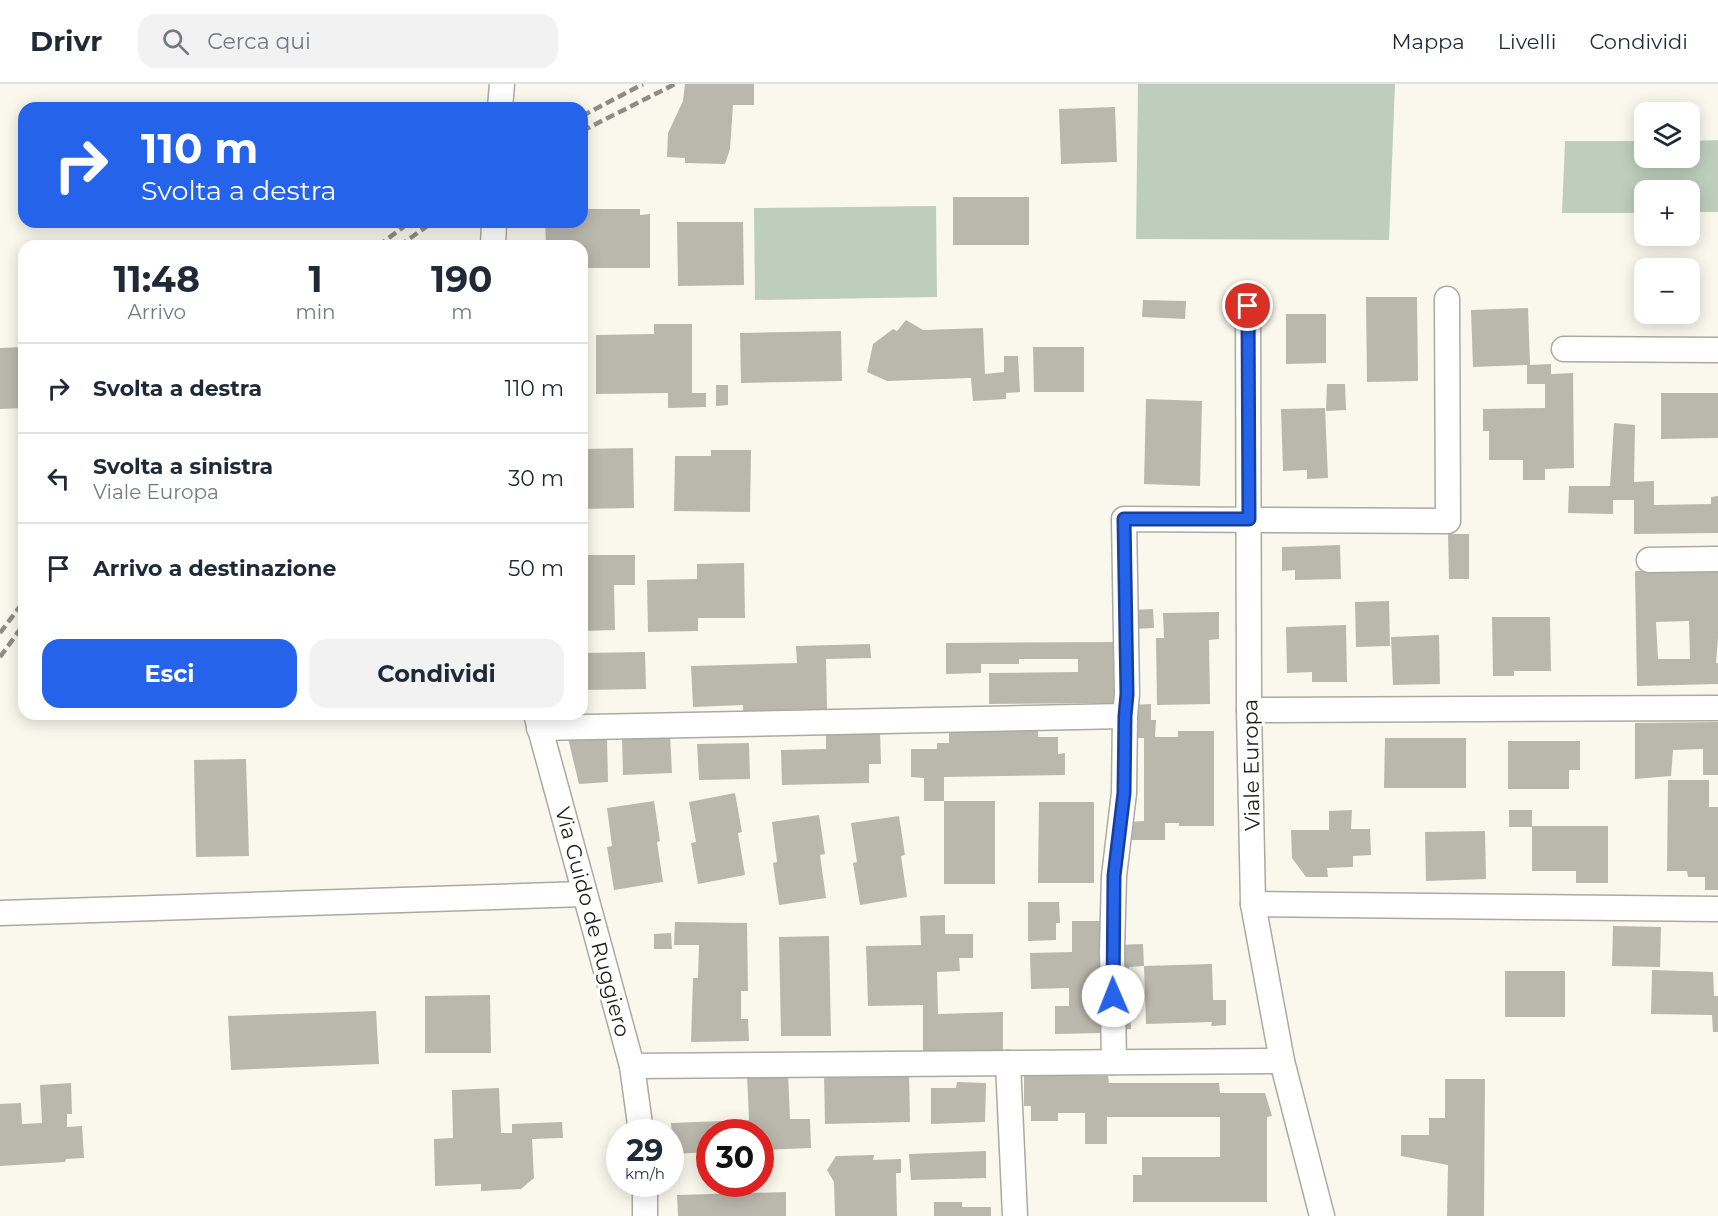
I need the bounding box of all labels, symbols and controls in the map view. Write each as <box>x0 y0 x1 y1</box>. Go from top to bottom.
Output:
search box <box>138 14 558 68</box>
text: Drivr <box>30 24 102 58</box>
icon: search <box>159 25 192 58</box>
text: Cerca qui <box>207 28 311 55</box>
text: Mappa <box>1391 29 1465 54</box>
text: Livelli <box>1498 29 1556 54</box>
text: Condividi <box>1589 29 1688 54</box>
map controls <box>1634 102 1700 324</box>
button: layers <box>1634 102 1700 168</box>
text: 110 m <box>141 122 258 174</box>
icon: right <box>42 126 120 204</box>
text: Svolta a destra <box>141 174 336 207</box>
button: + <box>1634 180 1700 246</box>
text: 11:48 <box>113 257 200 301</box>
text: 1 <box>308 257 323 301</box>
text: 190 <box>431 257 493 301</box>
button: − <box>1634 258 1700 324</box>
pin <box>1222 280 1273 331</box>
icon: arrive <box>1231 289 1264 322</box>
text: Arrivo <box>127 300 186 324</box>
text: min <box>295 300 336 324</box>
text: m <box>451 300 472 324</box>
icon: right <box>42 372 75 405</box>
text: Svolta a destra <box>93 375 262 402</box>
text: 110 m <box>504 375 564 402</box>
text: Svolta a sinistra <box>93 453 273 480</box>
icon: left <box>42 462 75 495</box>
text: 30 m <box>508 465 564 492</box>
text: Viale Europa <box>93 480 219 504</box>
icon: arrive <box>42 552 75 585</box>
text: Arrivo a destinazione <box>93 555 336 582</box>
text: 50 m <box>508 555 564 582</box>
button: Esci <box>42 639 297 708</box>
button: Condividi <box>309 639 564 708</box>
street label: Viale Europa <box>1237 699 1265 831</box>
street label: Via Guido de Ruggiero <box>550 804 636 1040</box>
position arrow <box>1081 964 1145 1028</box>
speed limit sign: 30 <box>696 1119 774 1197</box>
text: 29 <box>627 1132 663 1169</box>
text: km/h <box>625 1164 665 1183</box>

